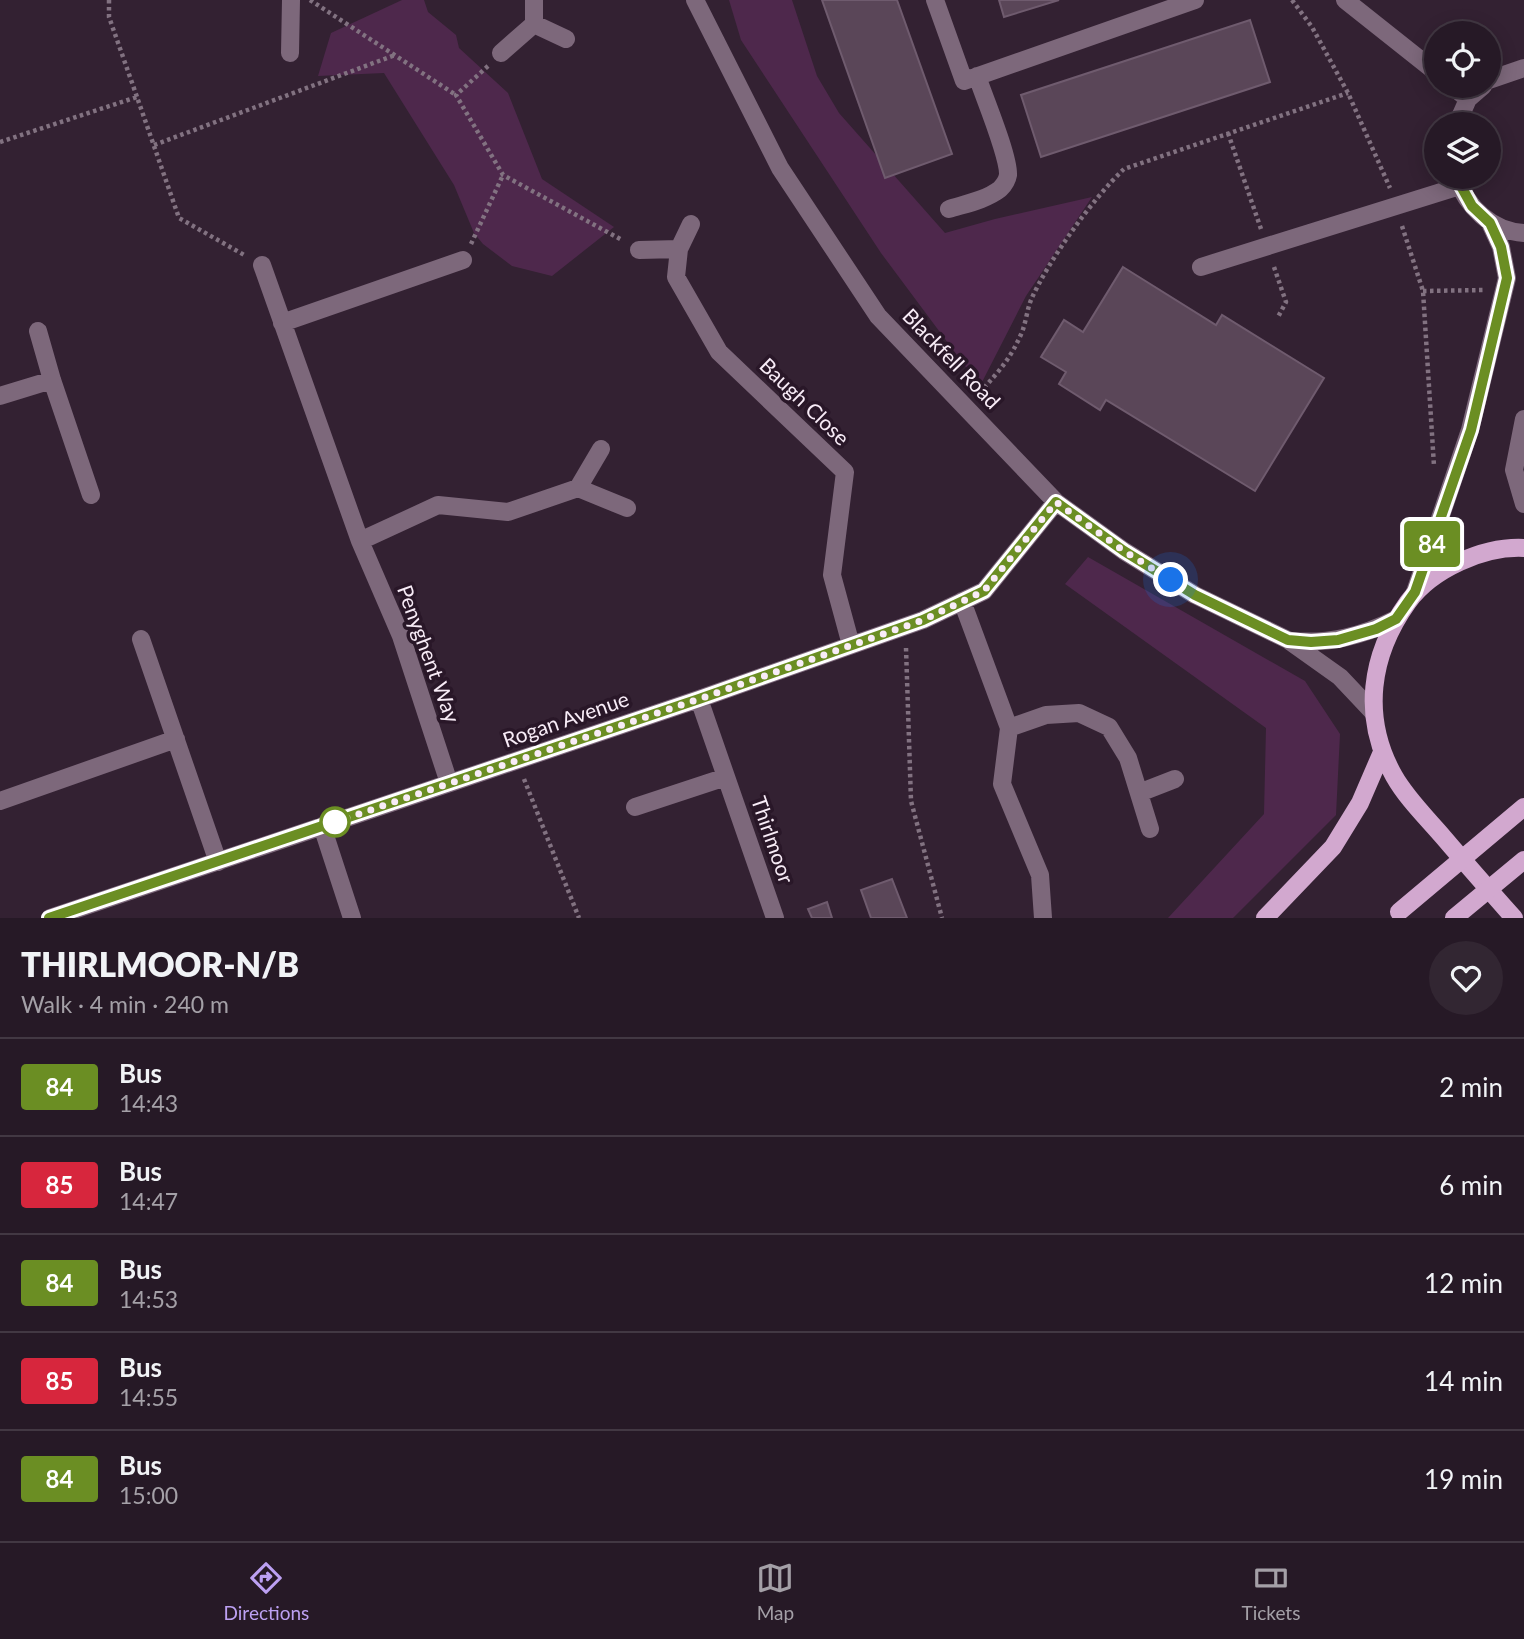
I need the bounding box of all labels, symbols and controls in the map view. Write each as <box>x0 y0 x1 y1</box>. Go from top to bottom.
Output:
map controls <box>1424 21 1501 189</box>
button: locate <box>1424 21 1501 98</box>
button: layers <box>1424 112 1501 189</box>
street label: Blackfell Road <box>898 303 1006 413</box>
street label: Baugh Close <box>755 352 855 450</box>
line badge: 84 <box>1400 521 1464 567</box>
text: 84 <box>1418 529 1446 558</box>
your location <box>1153 562 1188 597</box>
street label: Penyghent Way <box>393 581 466 726</box>
street label: Rogan Avenue <box>499 685 632 752</box>
street label: Thirlmoor <box>747 793 800 887</box>
unlabelled marker <box>320 807 350 837</box>
button: heart <box>1429 941 1503 1015</box>
text: THIRLMOOR-N/B <box>21 944 299 984</box>
text: Walk · 4 min · 240 m <box>21 990 229 1018</box>
text: Bus <box>119 1057 162 1089</box>
text: 2 min <box>1439 1071 1503 1103</box>
text: 84 <box>46 1072 73 1101</box>
text: 14:43 <box>119 1089 178 1117</box>
text: Bus <box>119 1155 162 1187</box>
text: 6 min <box>1439 1169 1503 1201</box>
text: 85 <box>46 1170 73 1199</box>
text: 14:47 <box>119 1187 178 1215</box>
text: Bus <box>119 1253 162 1285</box>
text: 12 min <box>1424 1267 1503 1299</box>
text: 84 <box>46 1268 73 1297</box>
text: 14:53 <box>119 1285 178 1313</box>
text: Bus <box>119 1351 162 1383</box>
text: 14 min <box>1424 1365 1503 1397</box>
text: 85 <box>46 1366 73 1395</box>
text: 14:55 <box>119 1383 178 1411</box>
text: Bus <box>119 1449 162 1481</box>
text: 19 min <box>1424 1463 1503 1495</box>
text: 84 <box>46 1464 73 1493</box>
text: 15:00 <box>119 1481 178 1509</box>
tab: Directions <box>224 1559 309 1624</box>
tab: Map <box>756 1559 794 1624</box>
tab: Tickets <box>1242 1559 1300 1624</box>

